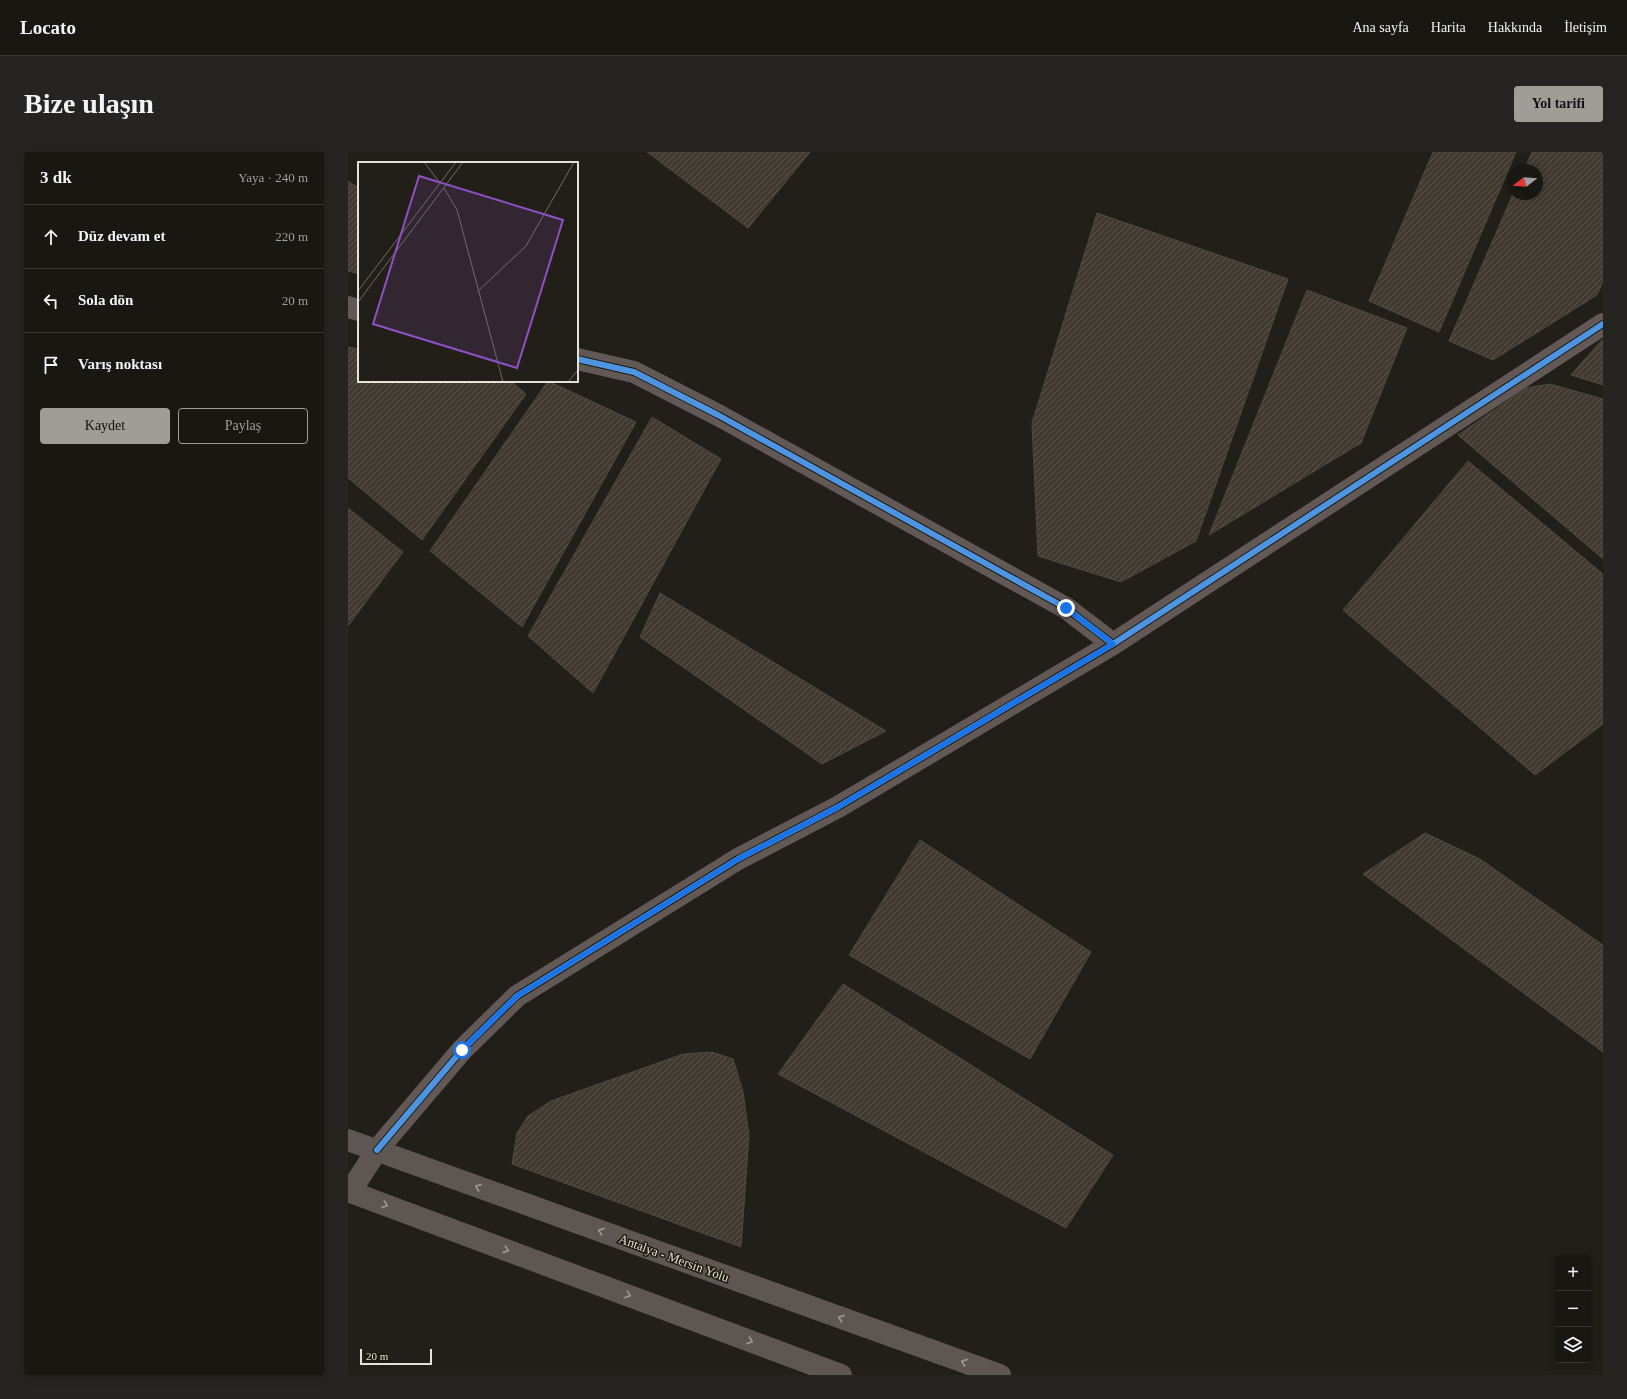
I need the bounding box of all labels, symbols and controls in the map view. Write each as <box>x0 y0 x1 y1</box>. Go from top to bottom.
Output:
text: Locato <box>20 17 76 38</box>
text: Ana sayfa <box>1352 20 1409 35</box>
text: Harita <box>1431 20 1466 35</box>
text: Hakkında <box>1488 20 1542 35</box>
text: İletişim <box>1564 20 1607 35</box>
button: Yol tarifi <box>1514 86 1603 122</box>
text: Bize ulaşın <box>24 88 154 119</box>
inset map <box>358 162 578 382</box>
north arrow <box>1507 164 1543 200</box>
text: 3 dk <box>40 168 72 187</box>
text: Yaya · 240 m <box>238 170 308 185</box>
icon: ahead <box>40 226 62 248</box>
text: Düz devam et <box>78 228 165 244</box>
text: 220 m <box>275 229 308 244</box>
icon: left <box>40 290 62 312</box>
text: Sola dön <box>78 292 133 308</box>
text: 20 m <box>282 293 308 308</box>
icon: arrive <box>40 354 62 376</box>
text: Varış noktası <box>78 356 162 372</box>
button: Kaydet <box>40 408 170 444</box>
button: Paylaş <box>178 408 308 444</box>
route end <box>1057 599 1075 617</box>
route start <box>453 1041 471 1059</box>
one-way arrow <box>475 1183 482 1192</box>
one-way arrow <box>381 1200 388 1208</box>
one-way arrow <box>597 1227 604 1236</box>
street label: Antalya - Mersin Yolu <box>617 1231 732 1285</box>
one-way arrow <box>503 1245 510 1254</box>
map controls <box>1555 1255 1591 1363</box>
button: + <box>1555 1255 1591 1291</box>
one-way arrow <box>625 1291 632 1299</box>
button: − <box>1555 1291 1591 1327</box>
one-way arrow <box>838 1314 845 1322</box>
button: layers <box>1555 1327 1591 1363</box>
one-way arrow <box>746 1336 753 1344</box>
scale bar <box>360 1347 432 1366</box>
text: 20 m <box>366 1350 388 1362</box>
one-way arrow <box>960 1358 967 1366</box>

